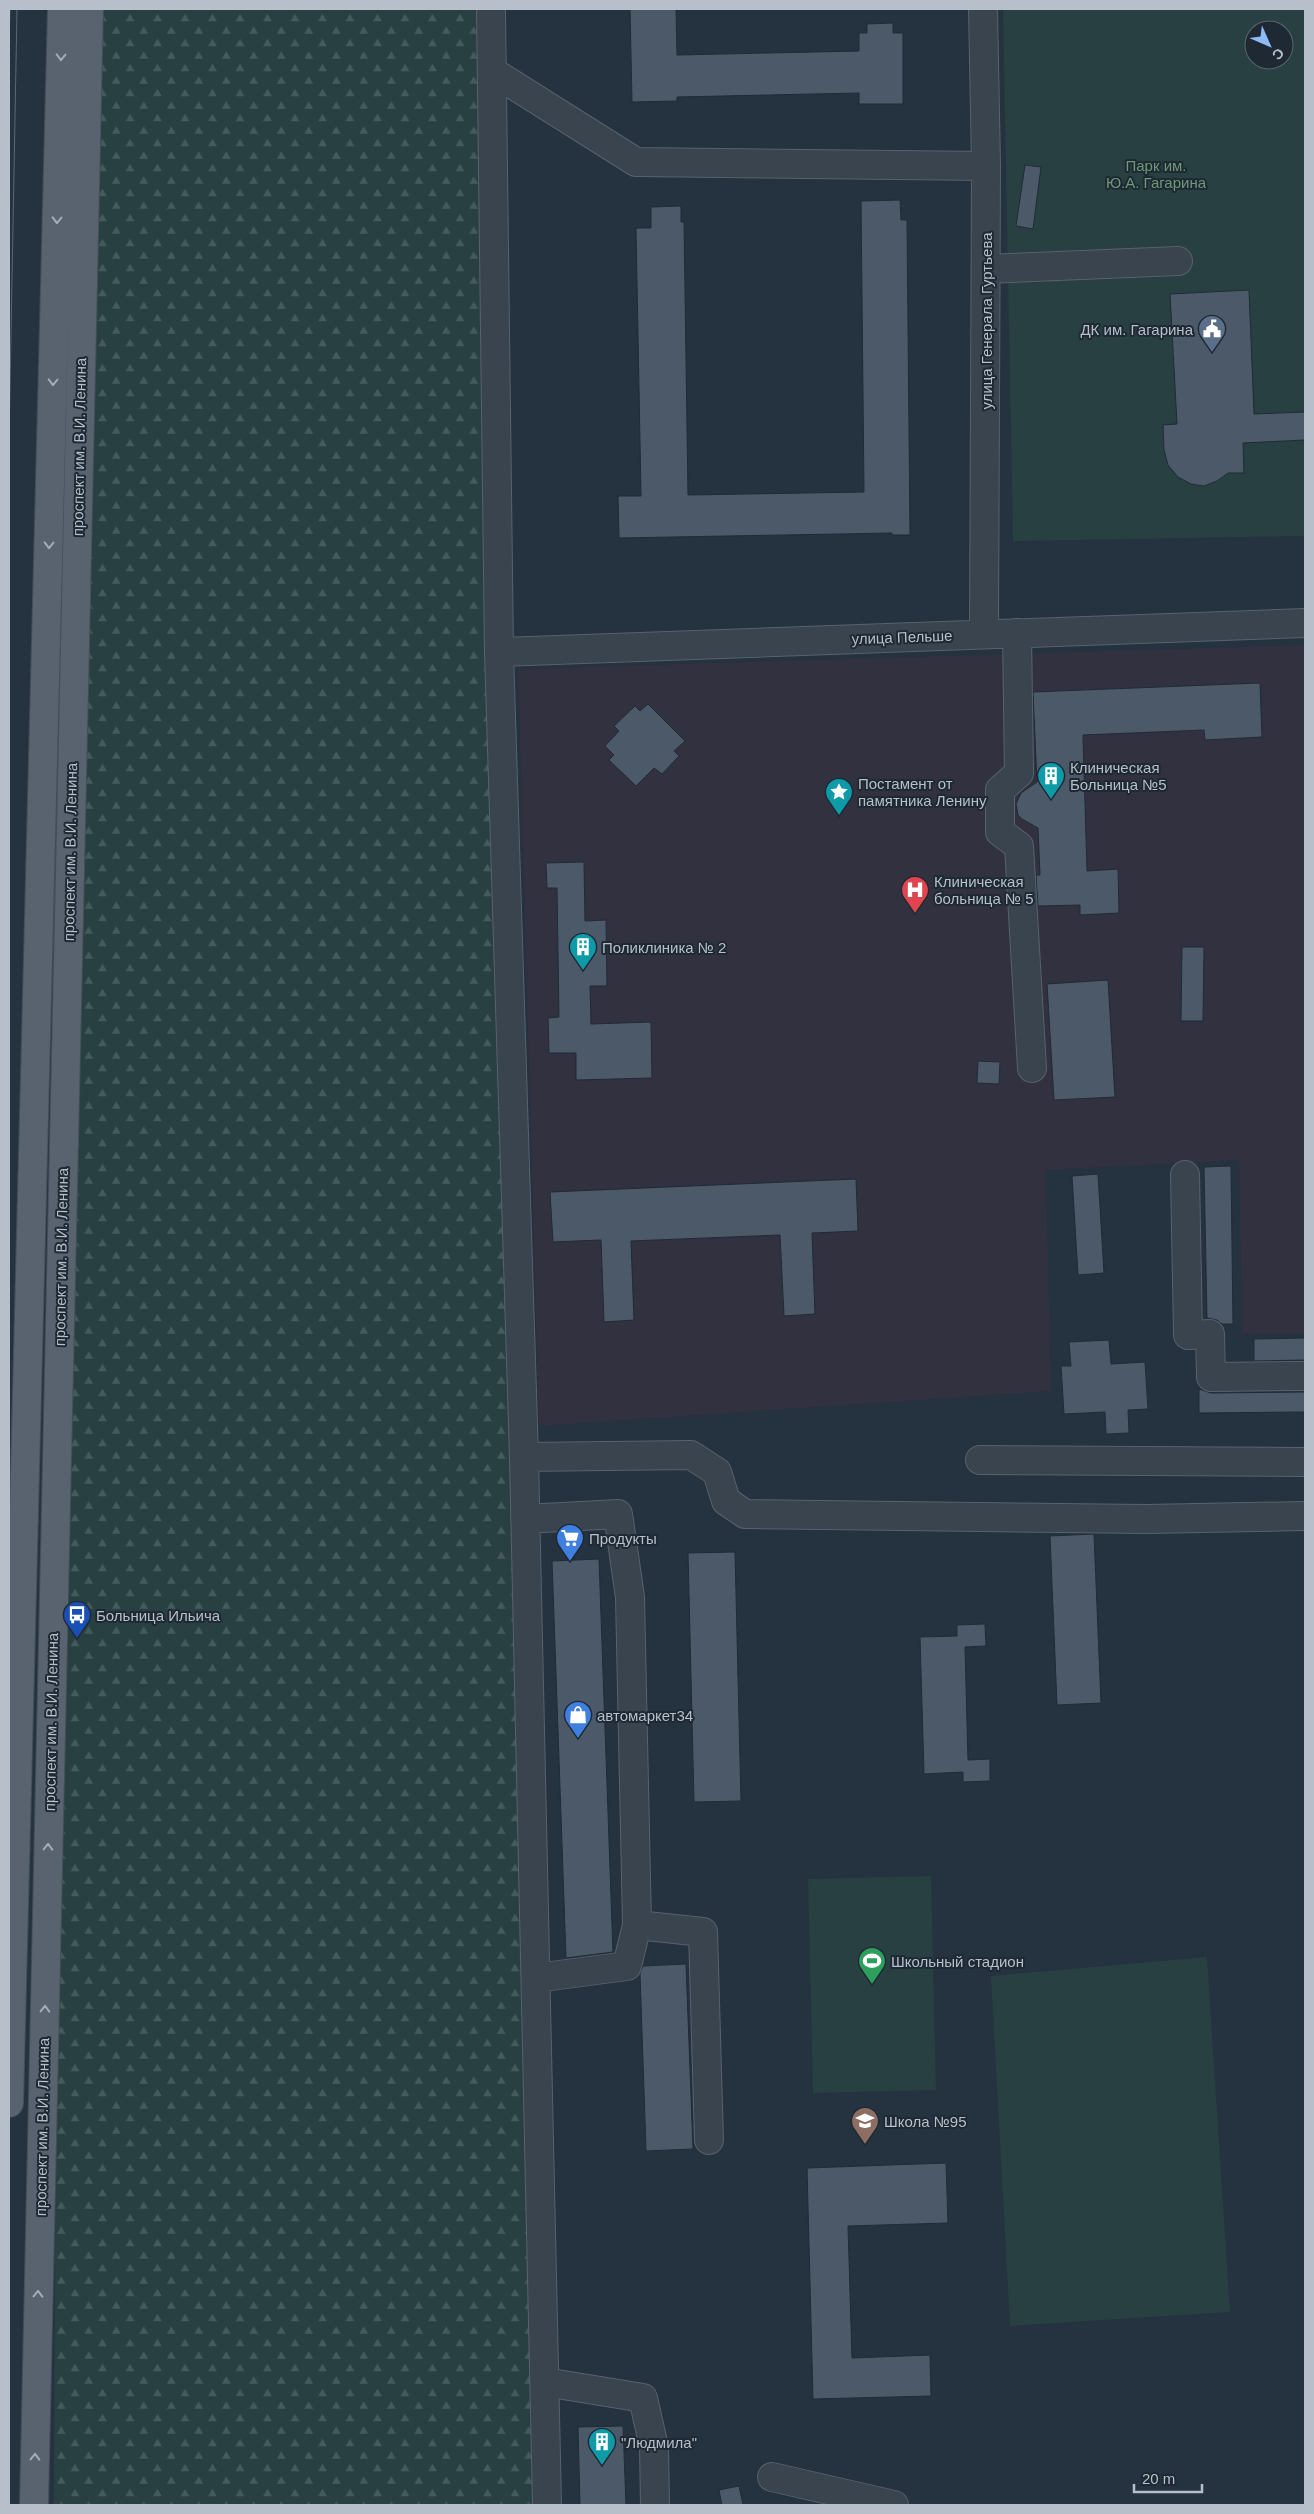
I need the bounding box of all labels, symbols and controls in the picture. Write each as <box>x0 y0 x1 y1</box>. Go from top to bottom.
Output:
north arrow <box>1244 20 1294 70</box>
text: С <box>1269 45 1287 63</box>
one-way arrow <box>56 54 66 62</box>
park label: Парк им. Ю.А. Гагарина <box>1106 157 1207 191</box>
one-way arrow <box>52 216 62 224</box>
street label: улица Генерала Гуртьева <box>978 232 995 410</box>
public building icon: ДК им. Гагарина <box>1197 314 1227 353</box>
place label: ДК им. Гагарина <box>1080 321 1194 338</box>
street label: проспект им. В.И. Ленина <box>69 357 89 536</box>
one-way arrow <box>47 379 58 387</box>
one-way arrow <box>43 541 54 549</box>
street label: улица Пельше <box>851 627 953 647</box>
place label: Клиническая Больница №5 <box>1070 759 1167 793</box>
building icon: Клиническая Больница №5 <box>1036 761 1066 800</box>
street label: проспект им. В.И. Ленина <box>60 762 80 941</box>
place label: Постамент от памятника Ленину <box>858 775 987 809</box>
place icon: Постамент от памятника Ленину <box>824 777 854 816</box>
place label: Клиническая больница № 5 <box>934 873 1034 907</box>
hospital icon: Клиническая больница № 5 <box>900 875 930 914</box>
building icon: Поликлиника № 2 <box>568 932 598 971</box>
place label: Поликлиника № 2 <box>602 939 726 956</box>
street label: проспект им. В.И. Ленина <box>51 1167 71 1346</box>
supermarket icon: Продукты <box>555 1523 585 1562</box>
place label: Продукты <box>589 1530 657 1547</box>
bus stop icon: Больница Ильича <box>62 1600 92 1639</box>
place label: Больница Ильича <box>96 1607 221 1624</box>
street label: проспект им. В.И. Ленина <box>41 1632 61 1811</box>
shop icon: автомаркет34 <box>563 1700 593 1739</box>
place label: автомаркет34 <box>597 1707 693 1724</box>
one-way arrow <box>43 1842 54 1850</box>
sports icon: Школьный стадион <box>857 1946 887 1985</box>
place label: Школьный стадион <box>891 1953 1024 1970</box>
one-way arrow <box>40 2005 50 2012</box>
street label: проспект им. В.И. Ленина <box>32 2037 52 2216</box>
school or university icon: Школа №95 <box>850 2106 880 2145</box>
place label: Школа №95 <box>884 2113 967 2130</box>
one-way arrow <box>33 2290 44 2298</box>
building icon: "Людмила" <box>587 2427 617 2466</box>
place label: "Людмила" <box>621 2434 697 2451</box>
one-way arrow <box>30 2452 40 2460</box>
scale bar <box>1134 2462 1202 2494</box>
text: 20 m <box>1142 2470 1175 2487</box>

